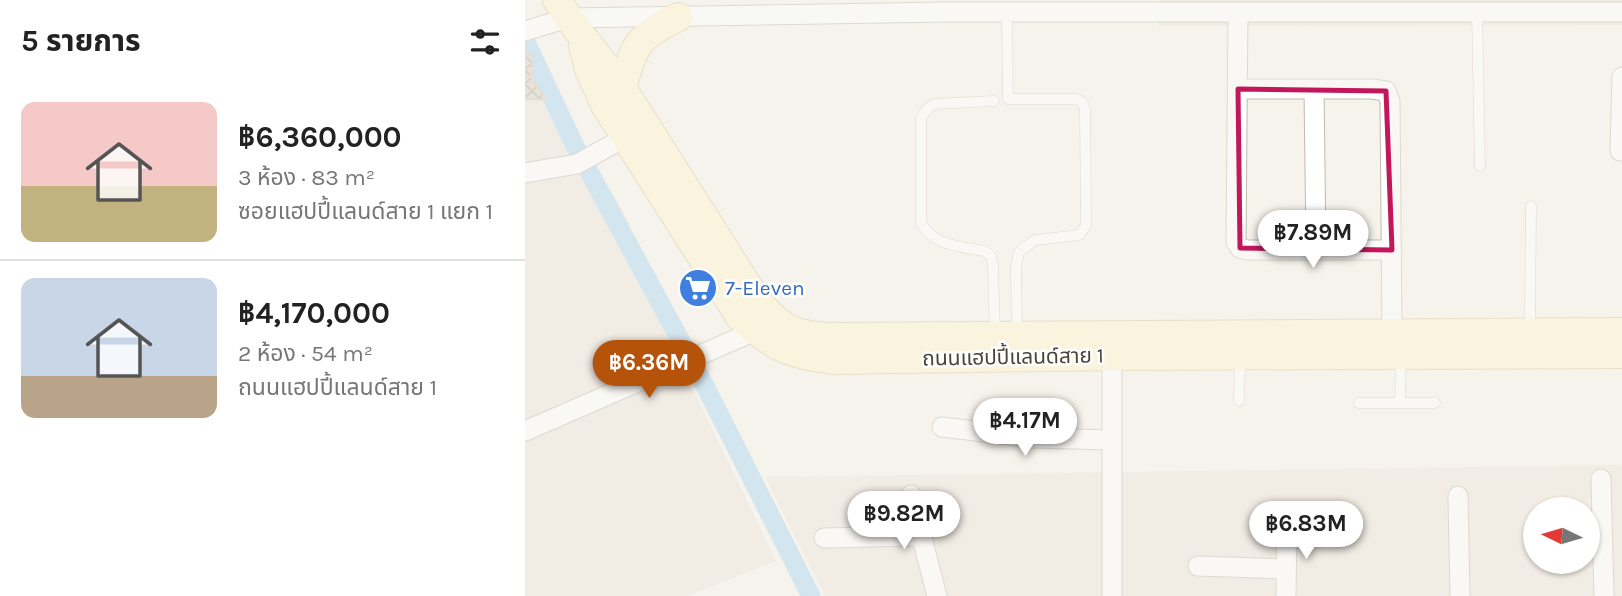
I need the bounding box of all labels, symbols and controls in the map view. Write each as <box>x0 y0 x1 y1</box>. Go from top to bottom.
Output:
text: 5 รายการ <box>21 23 141 59</box>
icon: filters <box>466 23 504 61</box>
text: ฿6,360,000 <box>238 119 402 155</box>
icon: home <box>77 130 161 214</box>
text: 3 ห้อง · 83 m² <box>238 164 375 191</box>
text: ซอยแฮปปี้แลนด์สาย 1 แยก 1 <box>238 198 493 225</box>
pin: ฿7.89M <box>1256 210 1370 270</box>
text: ฿7.89M <box>1274 219 1352 246</box>
supermarket icon: 7-Eleven <box>677 267 719 309</box>
place label: 7-Eleven <box>725 276 805 300</box>
text: ฿4,170,000 <box>238 295 390 331</box>
icon: home <box>77 306 161 390</box>
text: 2 ห้อง · 54 m² <box>238 340 373 367</box>
pin: ฿6.36M <box>592 340 706 400</box>
street label: ถนนแฮปปี้แลนด์สาย 1 <box>922 340 1104 371</box>
text: ฿6.36M <box>609 349 689 376</box>
text: ถนนแฮปปี้แลนด์สาย 1 <box>238 374 437 401</box>
pin: ฿4.17M <box>968 398 1082 458</box>
text: ฿4.17M <box>989 407 1061 434</box>
pin: ฿9.82M <box>847 491 961 551</box>
north arrow <box>1523 497 1599 574</box>
map controls <box>1523 497 1600 574</box>
text: ฿9.82M <box>863 500 945 527</box>
pin: ฿6.83M <box>1249 502 1363 561</box>
text: ฿6.83M <box>1265 510 1347 537</box>

